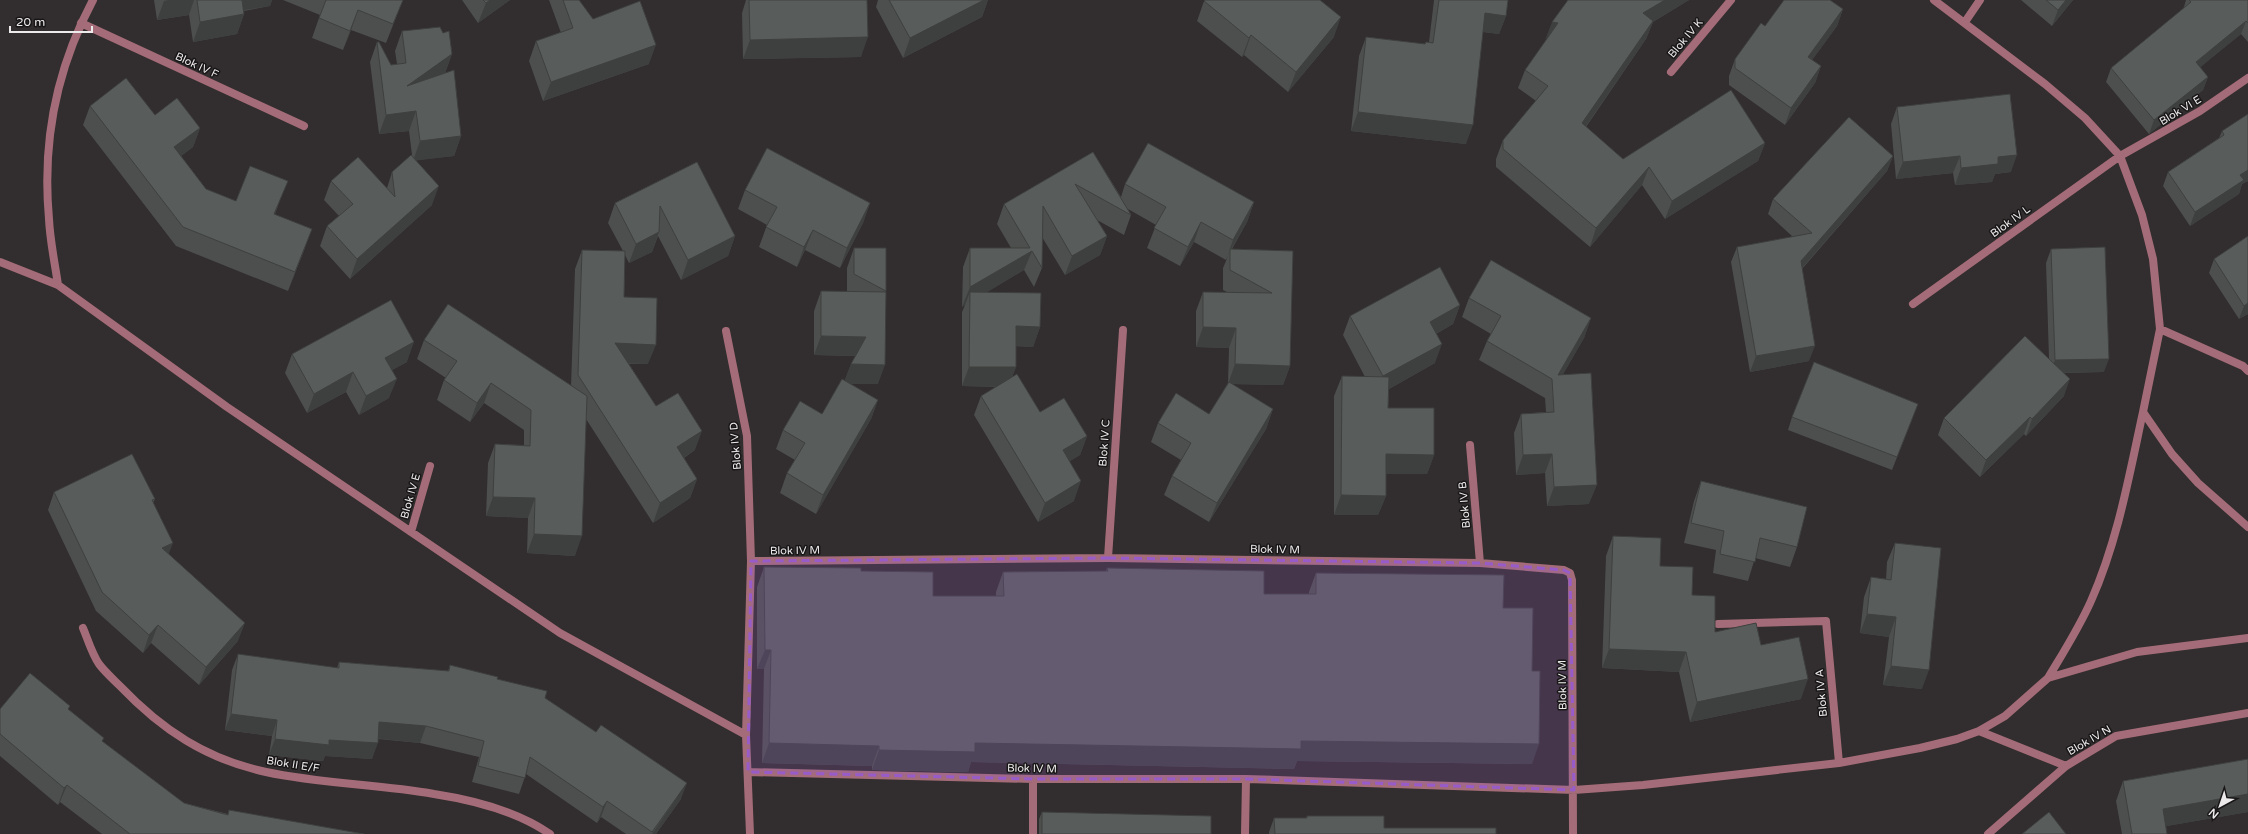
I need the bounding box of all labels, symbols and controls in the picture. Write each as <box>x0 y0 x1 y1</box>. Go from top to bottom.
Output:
scale bar <box>10 8 92 34</box>
text: 20 m <box>16 15 45 29</box>
street label: Blok IV K <box>1665 16 1706 60</box>
street label: Blok IV F <box>173 50 221 81</box>
street label: Blok VI E <box>2157 93 2204 128</box>
street label: Blok IV L <box>1988 202 2033 240</box>
street label: Blok IV C <box>1096 419 1113 467</box>
street label: Blok IV D <box>727 422 744 470</box>
street label: Blok IV E <box>398 472 423 520</box>
street label: Blok IV B <box>1456 481 1473 529</box>
street label: Blok IV M <box>1250 543 1300 556</box>
street label: Blok IV M <box>770 544 820 557</box>
street label: Blok IV M <box>1556 660 1569 710</box>
street label: Blok IV A <box>1813 669 1830 717</box>
street label: Blok IV N <box>2065 723 2113 758</box>
street label: Blok II E/F <box>265 754 321 775</box>
street label: Blok IV M <box>1007 762 1057 775</box>
north arrow <box>2200 786 2240 826</box>
text: N <box>2206 805 2221 821</box>

